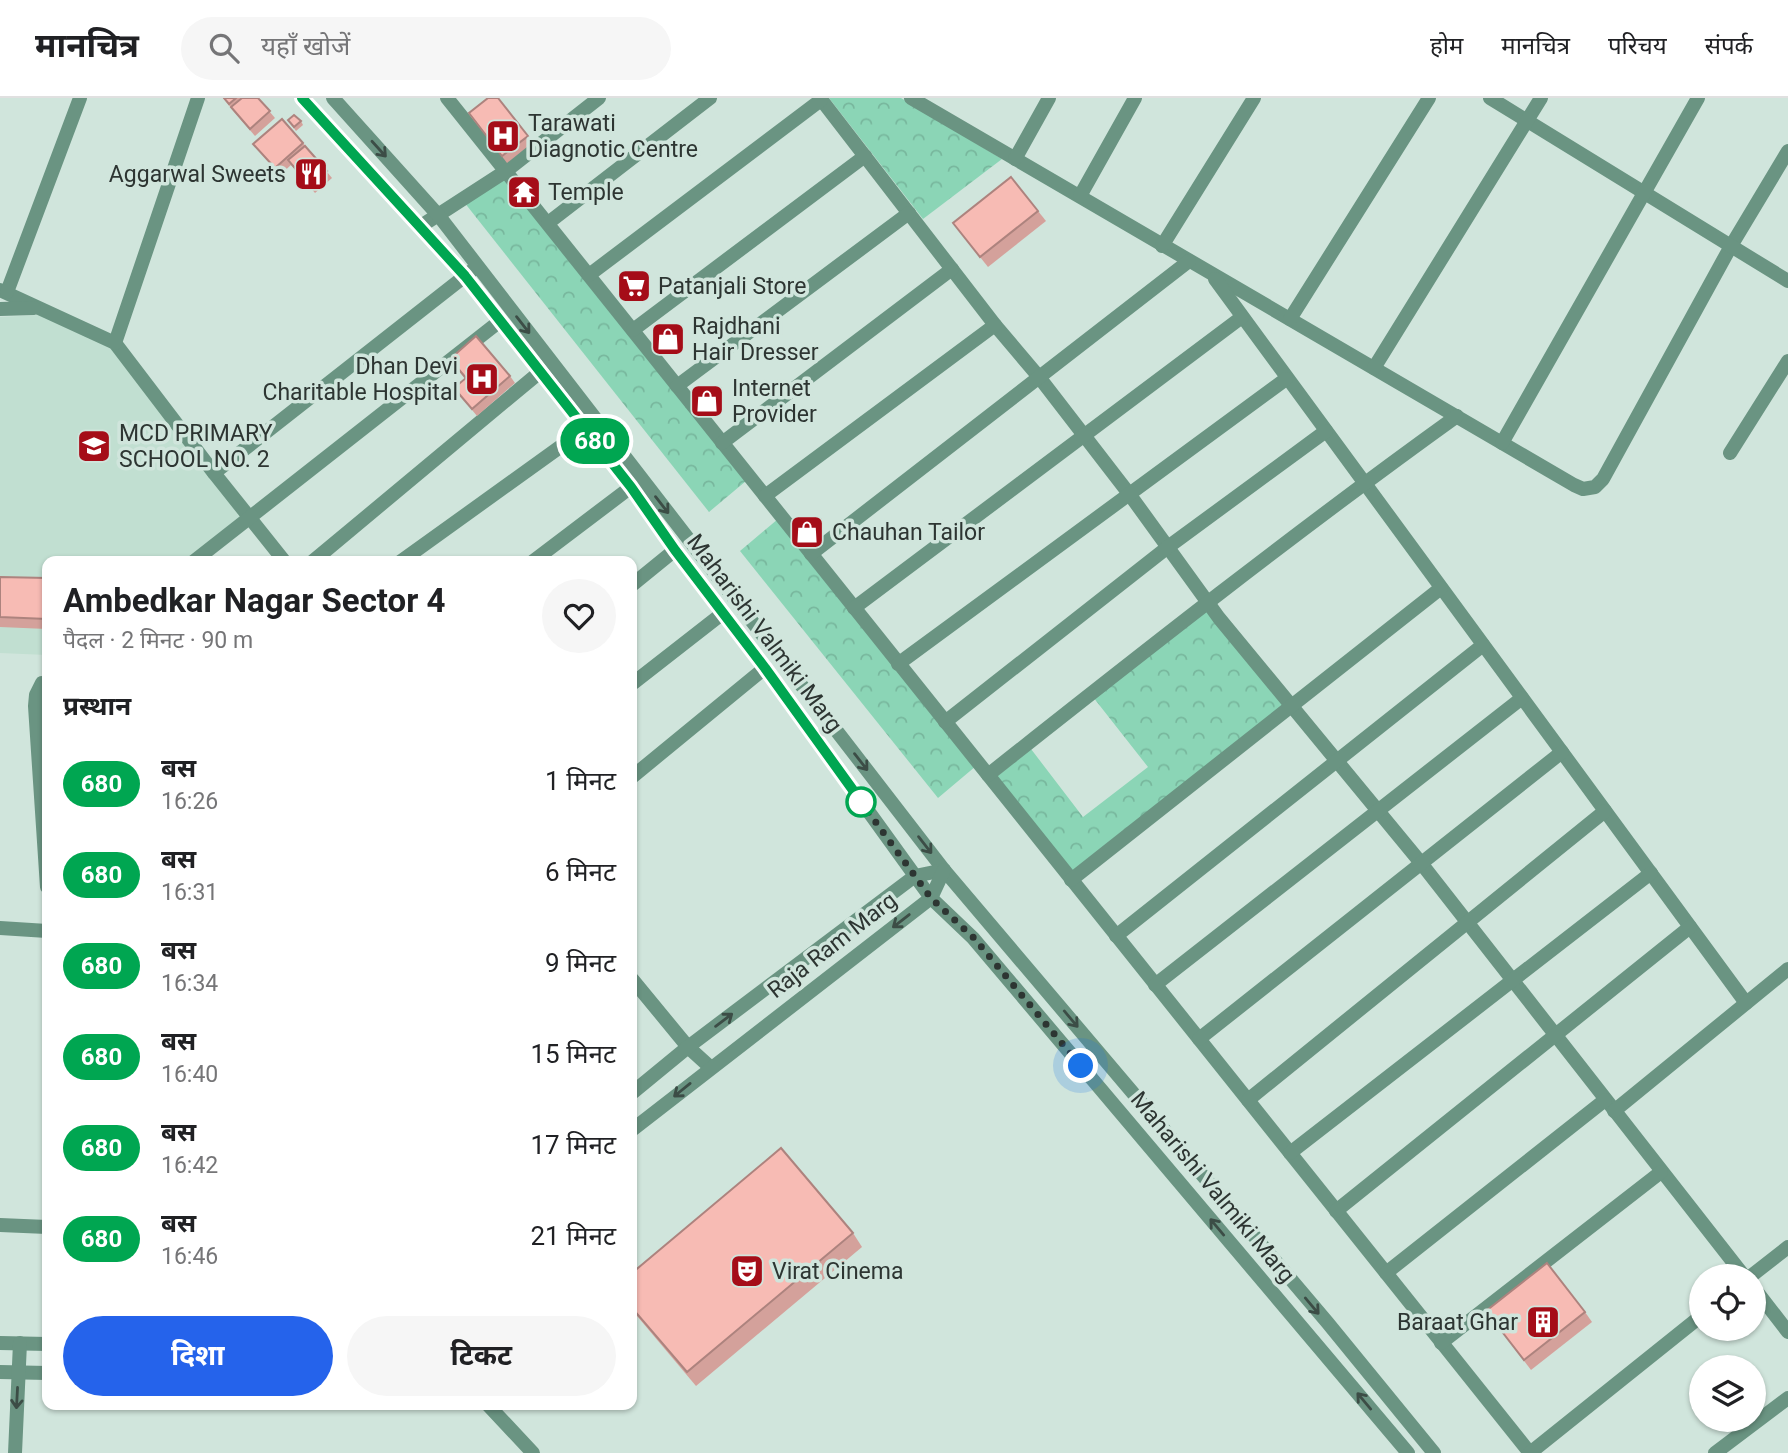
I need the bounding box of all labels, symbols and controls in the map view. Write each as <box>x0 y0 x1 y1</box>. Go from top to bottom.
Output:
search box <box>181 17 671 80</box>
text: मानचित्र <box>35 26 139 65</box>
icon: search <box>205 29 243 67</box>
text: यहाँ खोजें <box>261 31 350 61</box>
text: होम <box>1430 32 1463 60</box>
text: मानचित्र <box>1501 32 1570 60</box>
text: परिचय <box>1608 32 1667 60</box>
text: संपर्क <box>1705 32 1753 60</box>
place label: Tarawati Diagnotic Centre <box>528 110 698 163</box>
hospital icon: Tarawati Diagnotic Centre <box>484 117 522 155</box>
one-way arrow <box>371 140 387 158</box>
restaurant icon: Aggarwal Sweets <box>292 155 330 193</box>
place label: Aggarwal Sweets <box>109 161 286 188</box>
temple icon: Temple <box>505 173 543 211</box>
place label: Temple <box>548 179 624 206</box>
supermarket icon: Patanjali Store <box>615 267 653 305</box>
place label: Patanjali Store <box>658 273 806 300</box>
place label: Rajdhani Hair Dresser <box>692 313 819 366</box>
one-way arrow <box>515 315 530 333</box>
shop icon: Rajdhani Hair Dresser <box>649 320 687 358</box>
place label: Dhan Devi Charitable Hospital <box>262 353 458 406</box>
hospital icon: Dhan Devi Charitable Hospital <box>463 360 501 398</box>
place label: Internet Provider <box>732 375 817 428</box>
shop icon: Internet Provider <box>688 382 726 420</box>
line badge: 680 <box>555 418 635 464</box>
place label: MCD PRIMARY SCHOOL NO. 2 <box>119 420 273 473</box>
school or university icon: MCD PRIMARY SCHOOL NO. 2 <box>75 427 113 465</box>
text: 680 <box>574 427 616 455</box>
one-way arrow <box>654 495 669 514</box>
shop icon: Chauhan Tailor <box>788 513 826 551</box>
place label: Chauhan Tailor <box>832 519 985 546</box>
street label: Maharishi Valmiki Marg <box>681 529 848 738</box>
button: heart <box>542 579 616 653</box>
text: Ambedkar Nagar Sector 4 <box>63 581 445 620</box>
text: पैदल · 2 मिनट · 90 m <box>63 627 253 654</box>
text: प्रस्थान <box>63 691 131 721</box>
text: बस <box>161 753 196 783</box>
one-way arrow <box>853 753 868 771</box>
text: 1 मिनट <box>545 766 616 796</box>
text: 680 <box>81 770 122 798</box>
unlabelled marker <box>846 787 876 817</box>
text: 16:26 <box>161 788 218 815</box>
one-way arrow <box>917 835 932 854</box>
text: बस <box>161 844 196 874</box>
text: 6 मिनट <box>545 857 616 887</box>
text: 680 <box>81 861 122 889</box>
text: 16:31 <box>161 879 218 906</box>
street label: Raja Ram Marg <box>763 887 902 1004</box>
one-way arrow <box>893 913 911 928</box>
text: बस <box>161 935 196 965</box>
text: 9 मिनट <box>545 948 616 978</box>
text: 680 <box>81 952 122 980</box>
text: 16:34 <box>161 970 218 997</box>
one-way arrow <box>1063 1010 1079 1028</box>
one-way arrow <box>714 1013 733 1028</box>
text: बस <box>161 1026 196 1056</box>
text: 15 मिनट <box>531 1039 616 1069</box>
text: 680 <box>81 1043 122 1071</box>
your location <box>1063 1048 1098 1083</box>
text: 16:40 <box>161 1061 218 1088</box>
one-way arrow <box>674 1082 692 1097</box>
street label: Maharishi Valmiki Marg <box>1125 1086 1300 1288</box>
text: बस <box>161 1117 196 1147</box>
text: 17 मिनट <box>531 1130 616 1160</box>
text: 680 <box>81 1134 122 1162</box>
text: 16:42 <box>161 1152 218 1179</box>
text: बस <box>161 1208 196 1238</box>
one-way arrow <box>1209 1218 1225 1236</box>
text: 21 मिनट <box>531 1221 616 1251</box>
text: 680 <box>81 1225 122 1253</box>
text: 16:46 <box>161 1243 218 1270</box>
theatre icon: Virat Cinema <box>728 1252 766 1290</box>
place label: Virat Cinema <box>772 1258 903 1285</box>
map controls <box>1689 1264 1766 1432</box>
button: locate <box>1689 1264 1766 1341</box>
one-way arrow <box>1305 1296 1320 1314</box>
building icon: Baraat Ghar <box>1524 1303 1562 1341</box>
place label: Baraat Ghar <box>1397 1309 1518 1336</box>
button: दिशा <box>63 1316 333 1396</box>
button: टिकट <box>347 1316 616 1396</box>
button: layers <box>1689 1355 1766 1432</box>
one-way arrow <box>11 1386 24 1409</box>
one-way arrow <box>1356 1392 1371 1410</box>

